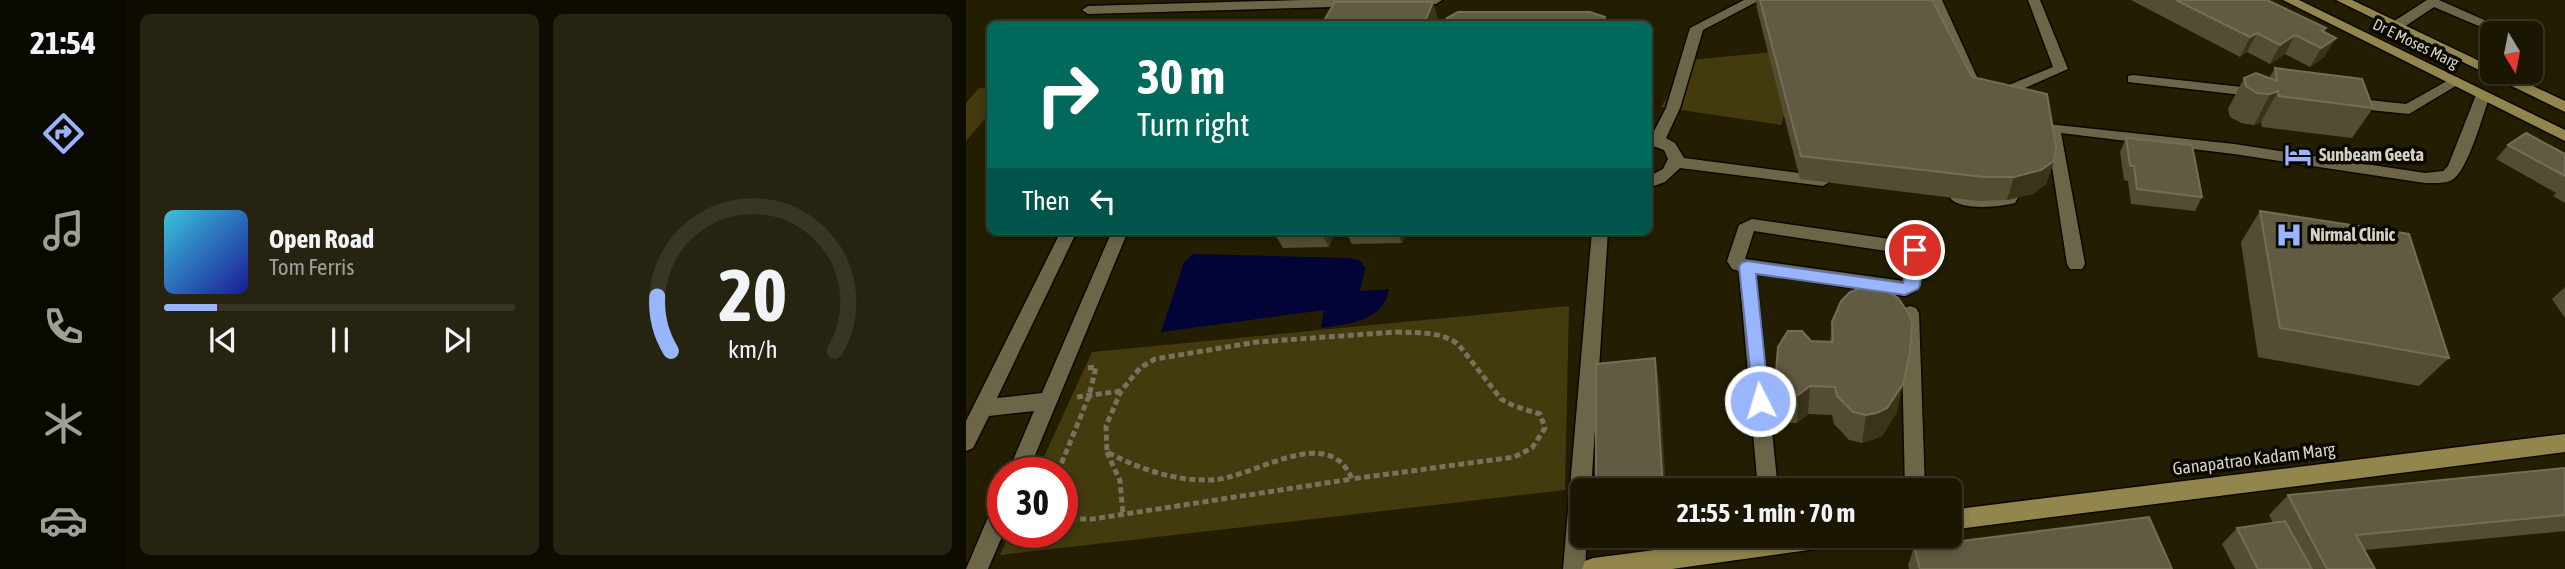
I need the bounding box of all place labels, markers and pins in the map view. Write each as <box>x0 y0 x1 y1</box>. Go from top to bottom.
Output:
hotel icon: Sunbeam Geeta <box>2283 140 2313 170</box>
place label: Sunbeam Geeta <box>2319 144 2424 165</box>
pin <box>1885 220 1945 280</box>
hospital icon: Nirmal Clinic <box>2274 220 2304 250</box>
place label: Nirmal Clinic <box>2310 224 2396 245</box>

